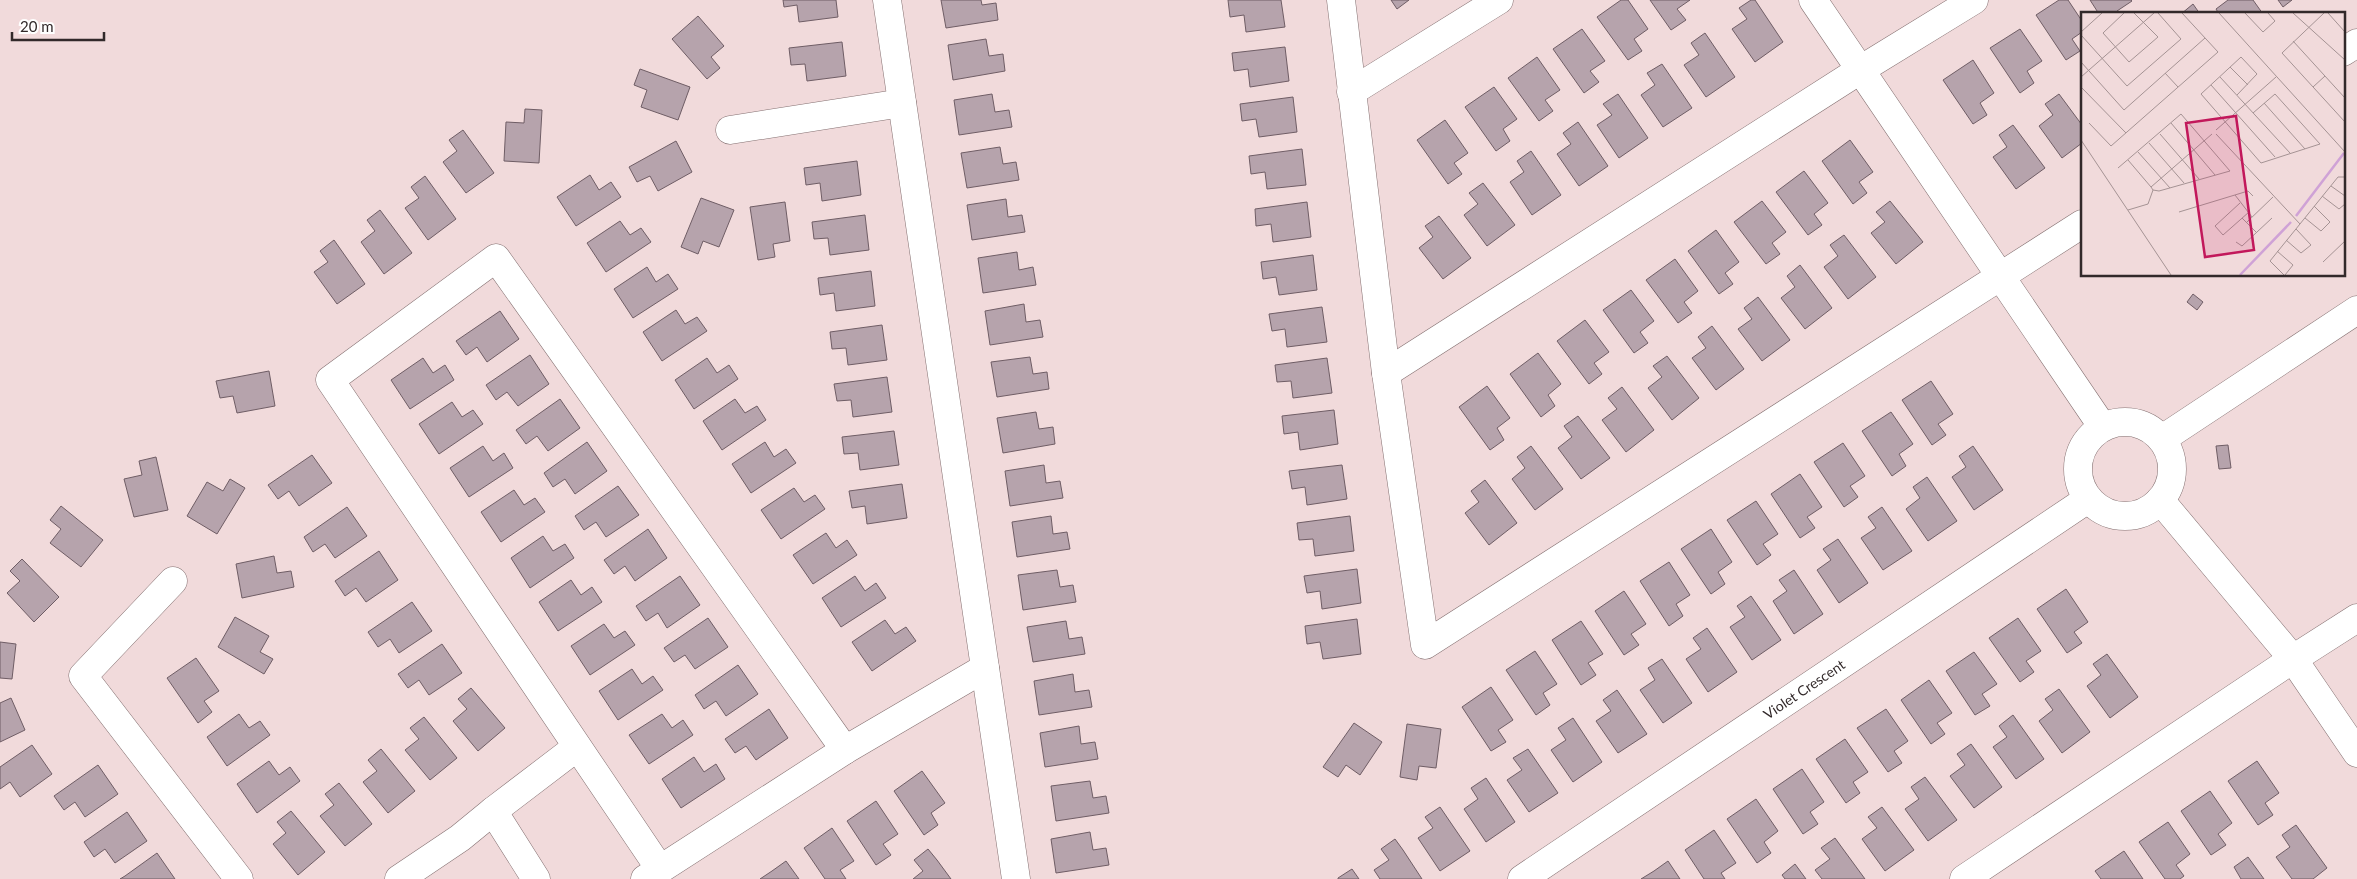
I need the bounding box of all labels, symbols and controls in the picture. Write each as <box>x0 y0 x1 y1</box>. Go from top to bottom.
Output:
scale bar <box>12 10 105 42</box>
inset map <box>2081 12 2344 276</box>
text: 20 m <box>20 17 54 35</box>
street label: Violet Crescent <box>1760 656 1848 722</box>

